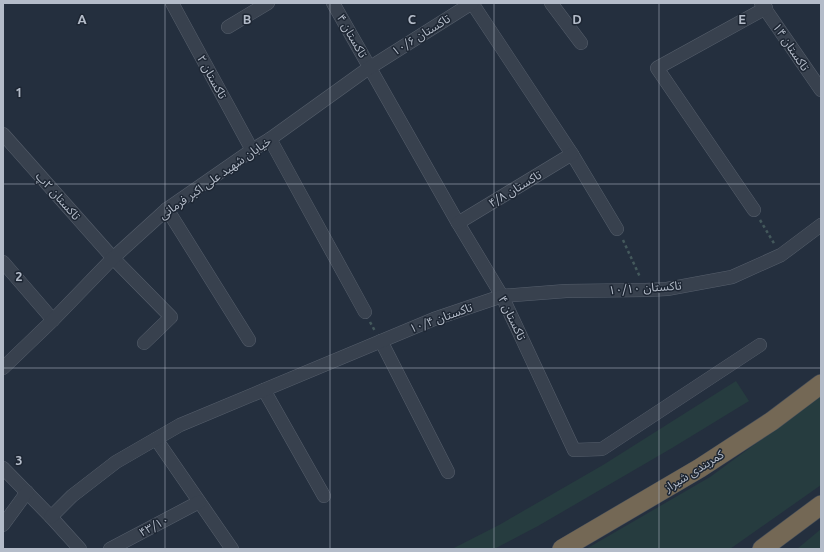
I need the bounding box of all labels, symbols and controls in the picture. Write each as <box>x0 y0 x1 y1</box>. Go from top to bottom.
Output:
street label: تاکستان ۱۰/۶ <box>389 11 453 58</box>
text: A <box>77 12 87 26</box>
text: B <box>243 12 252 26</box>
street label: تاکستان ۴ <box>334 12 370 61</box>
text: C <box>408 12 417 26</box>
text: D <box>572 12 582 26</box>
text: E <box>738 12 746 26</box>
street label: تاکستان ۱۴ <box>770 20 812 74</box>
street label: تاکستان ۲ <box>194 53 230 102</box>
text: 1 <box>15 85 23 99</box>
street label: خیابان شهید علی اکبر فرمانی <box>156 134 274 222</box>
street label: تاکستان ۴/۸ <box>486 167 544 210</box>
street label: تاکستان ۲پ <box>32 169 84 224</box>
text: 2 <box>15 269 23 283</box>
street label: تاکستان ۱۰/۱۰ <box>608 278 682 298</box>
street label: تاکستان ۴ <box>495 293 529 343</box>
street label: تاکستان ۱۰/۴ <box>408 300 475 336</box>
street label: کمربندی شیراز <box>661 447 727 495</box>
text: 3 <box>15 453 23 467</box>
street label: ۴۳/۱۰ <box>137 512 171 539</box>

